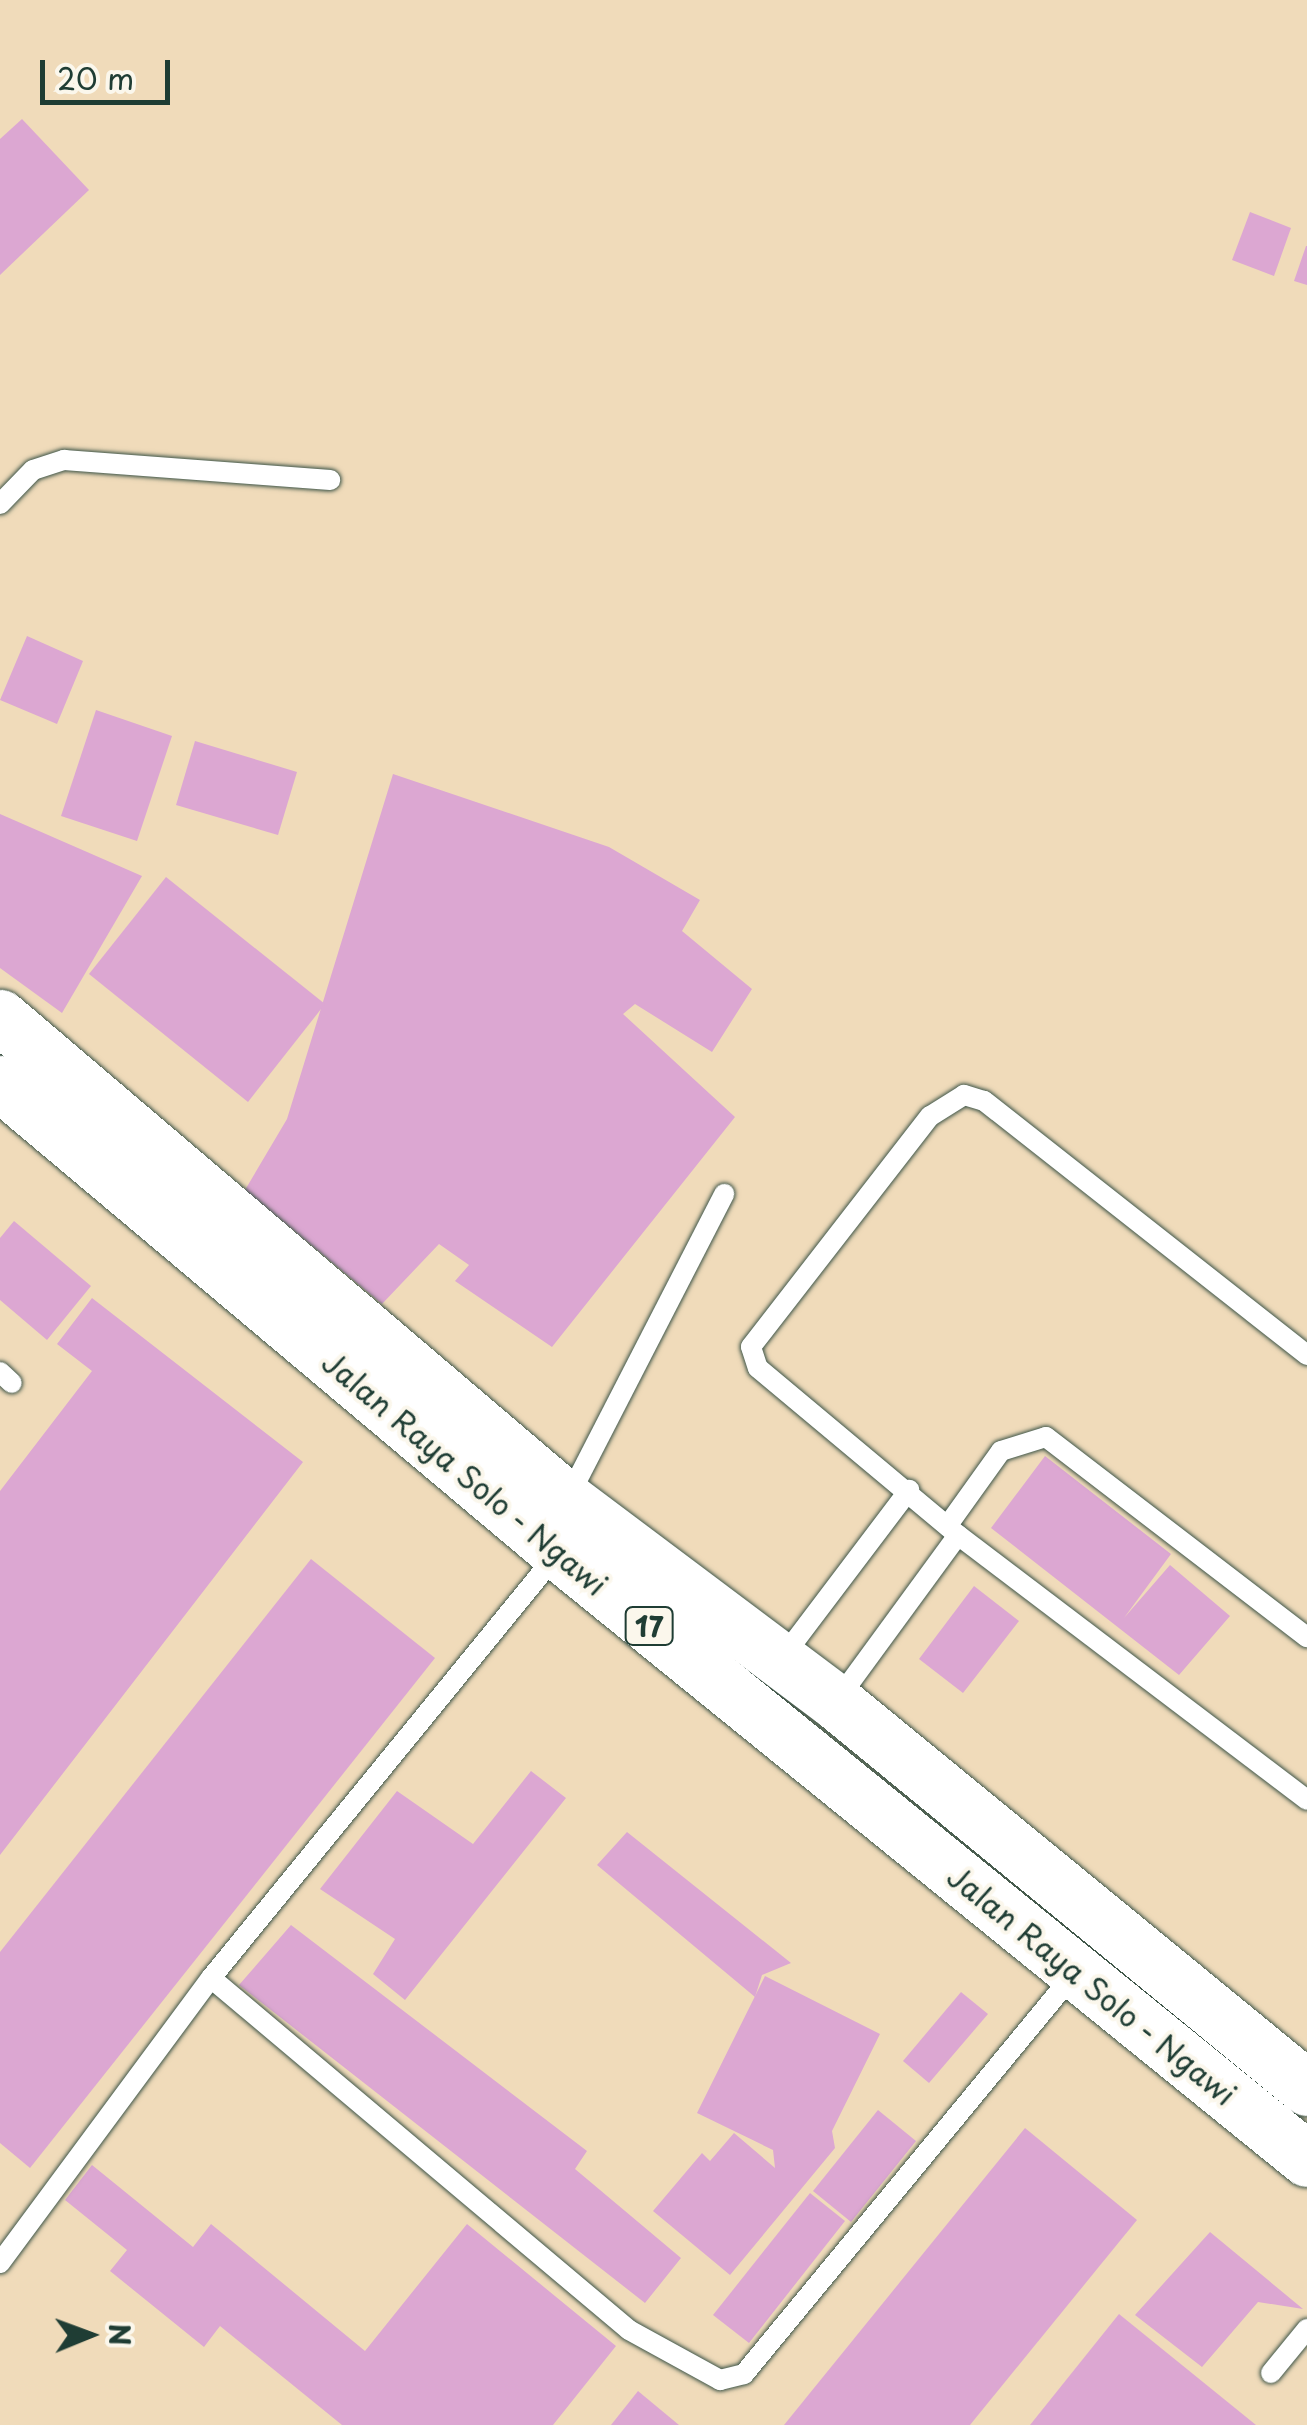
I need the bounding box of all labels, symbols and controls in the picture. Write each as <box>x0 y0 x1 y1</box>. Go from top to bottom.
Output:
scale bar <box>45 40 175 102</box>
text: 20 m <box>57 55 134 100</box>
street label: Jalan Raya Solo - Ngawi <box>315 1343 615 1603</box>
road number: 17 <box>624 1603 674 1649</box>
street label: Jalan Raya Solo - Ngawi <box>940 1857 1244 2113</box>
north arrow <box>40 2285 140 2385</box>
text: N <box>99 2323 142 2346</box>

